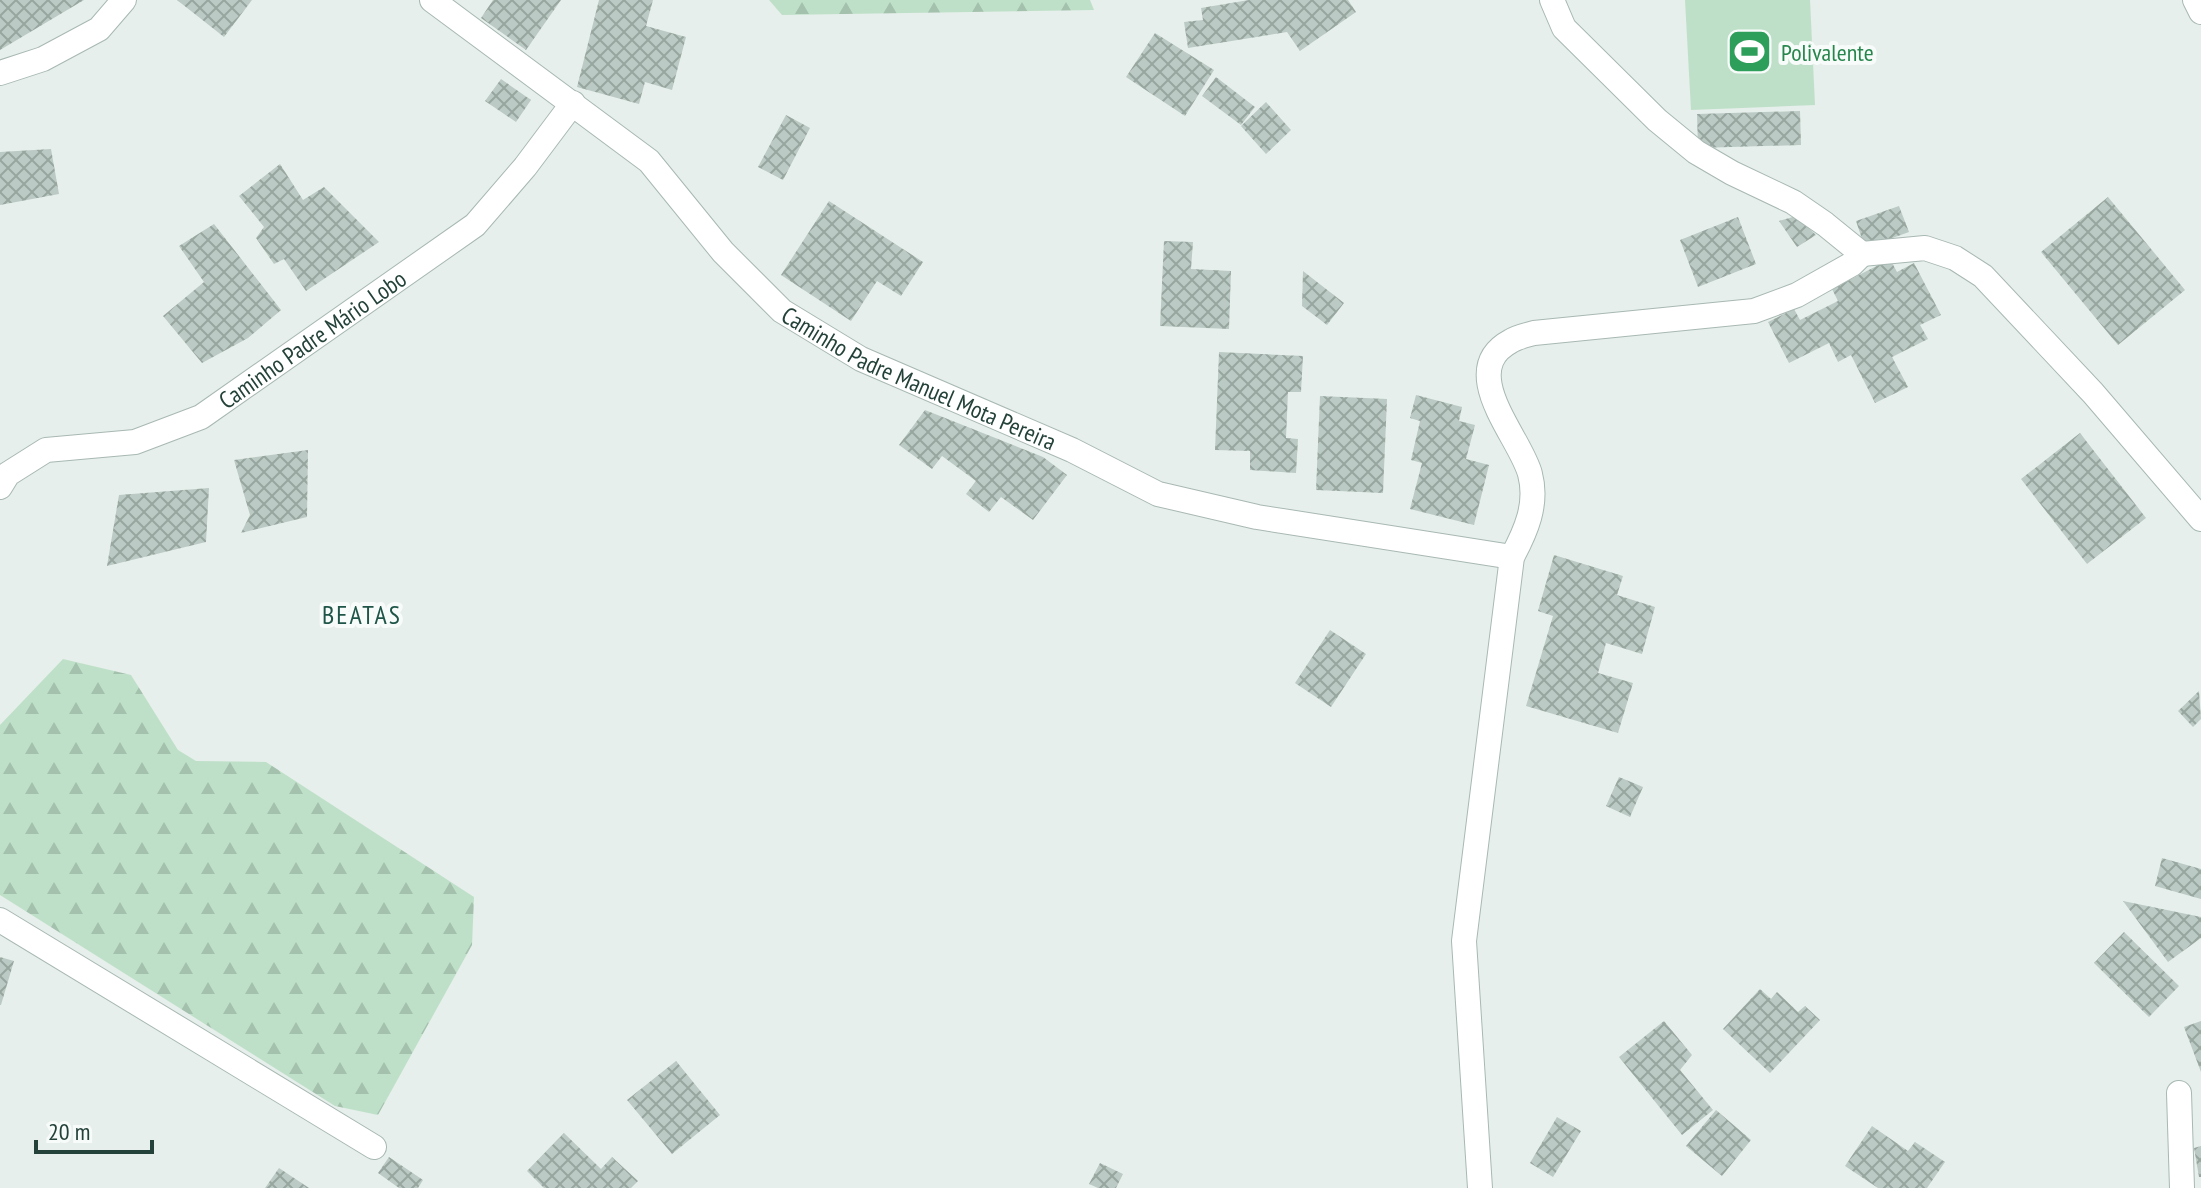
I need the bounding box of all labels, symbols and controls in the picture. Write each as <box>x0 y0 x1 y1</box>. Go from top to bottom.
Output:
sports icon: Polivalente <box>1726 28 1774 76</box>
place label: Polivalente <box>1781 37 1874 68</box>
street label: Caminho Padre Mário Lobo <box>213 263 412 415</box>
street label: Caminho Padre Manuel Mota Pereira <box>776 299 1061 457</box>
district label: BEATAS <box>322 598 402 631</box>
scale bar <box>36 1104 152 1154</box>
text: 20 m <box>48 1116 90 1147</box>

